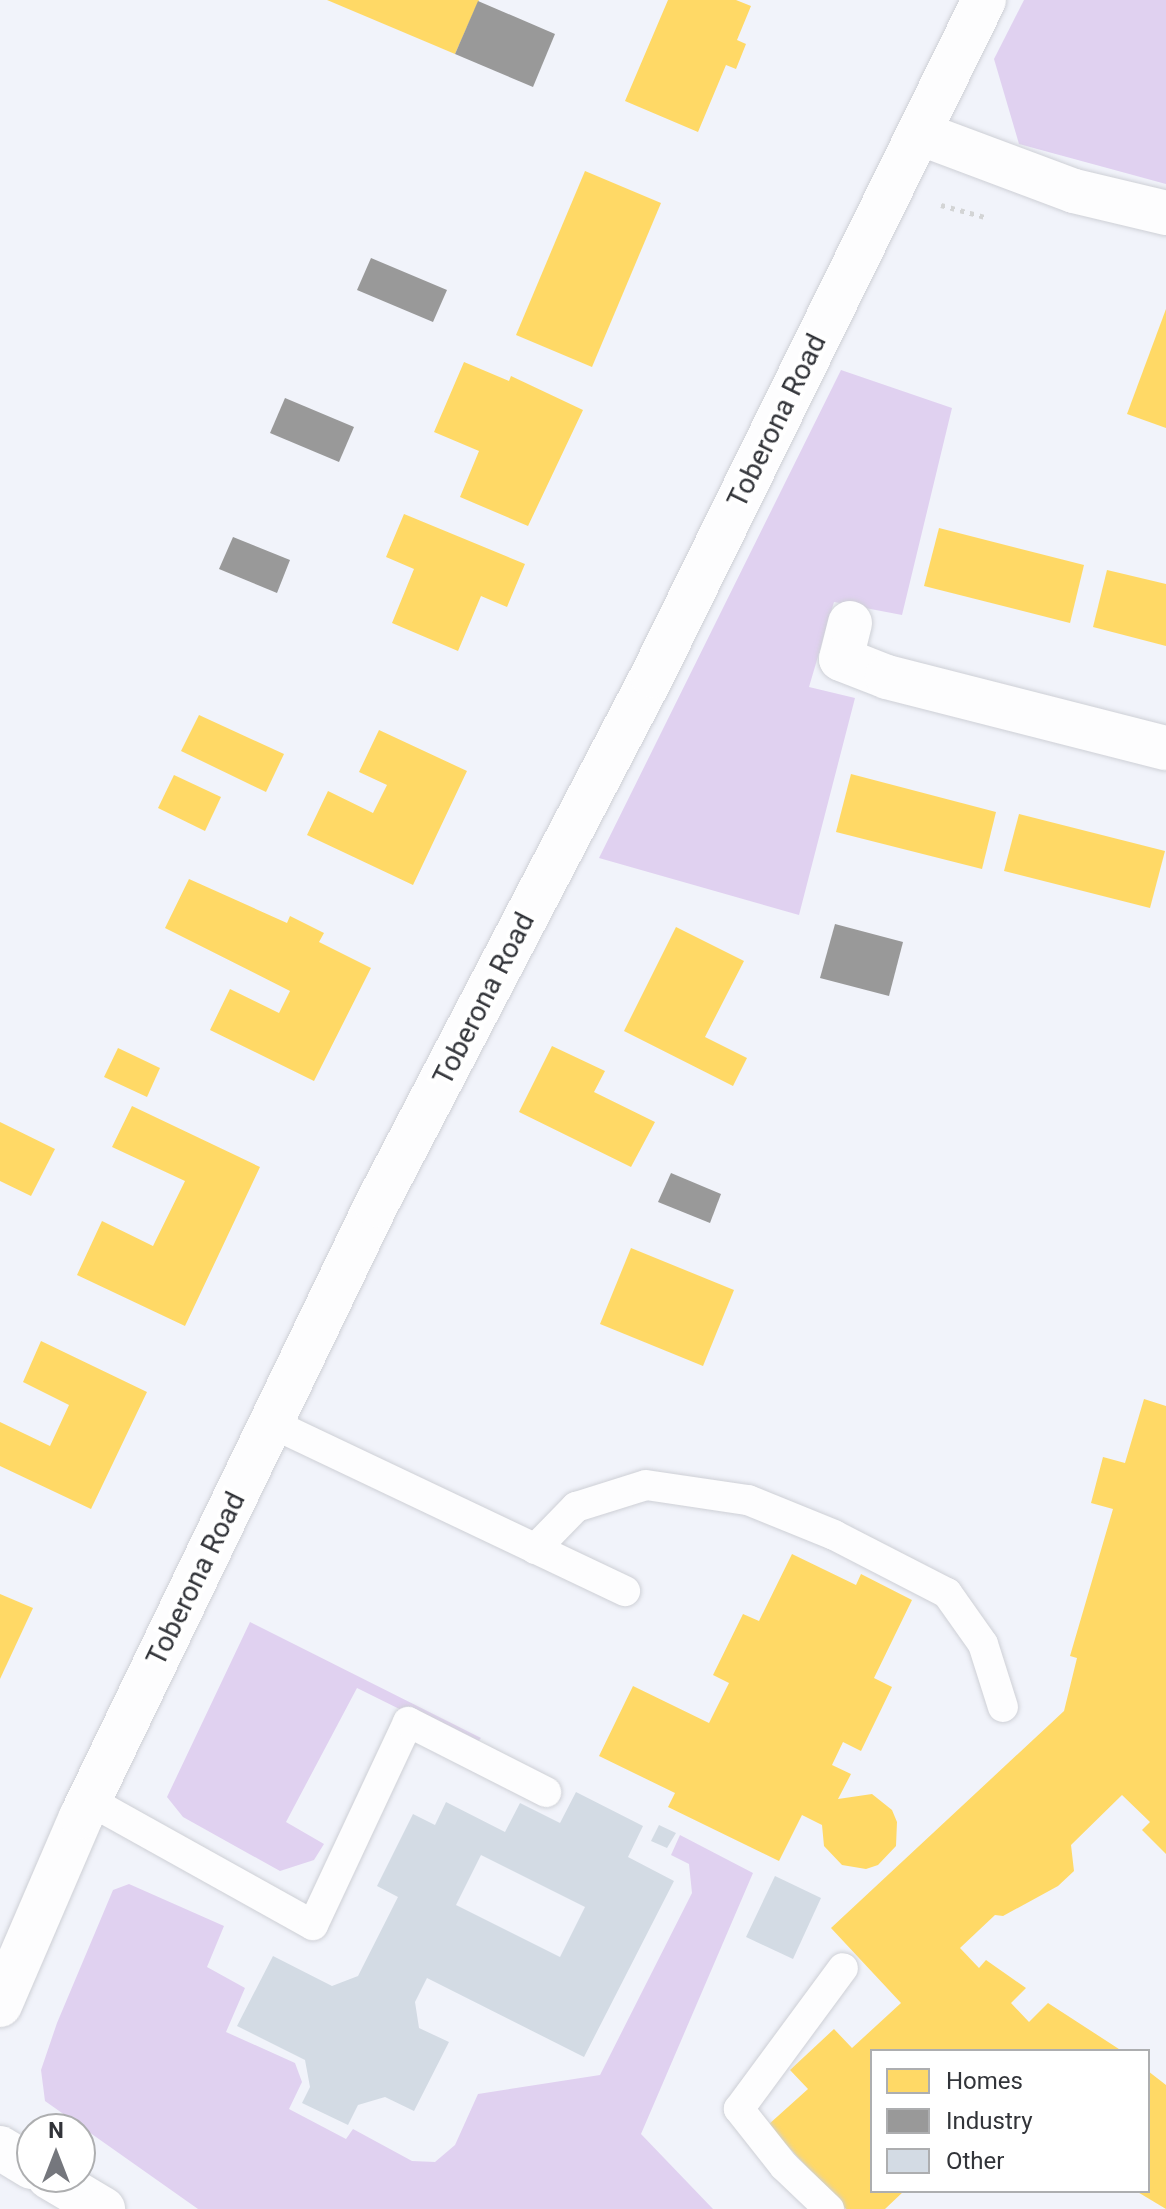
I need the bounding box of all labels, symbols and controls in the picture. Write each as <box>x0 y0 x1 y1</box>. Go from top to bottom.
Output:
street label: Toberona Road <box>720 329 834 513</box>
street label: Toberona Road <box>426 907 542 1091</box>
street label: Toberona Road <box>139 1487 253 1671</box>
legend <box>870 2049 1150 2193</box>
text: Homes <box>946 2067 1023 2095</box>
text: Industry <box>946 2107 1032 2135</box>
north arrow <box>16 2113 96 2193</box>
text: N <box>48 2118 64 2143</box>
text: Other <box>946 2147 1004 2175</box>

